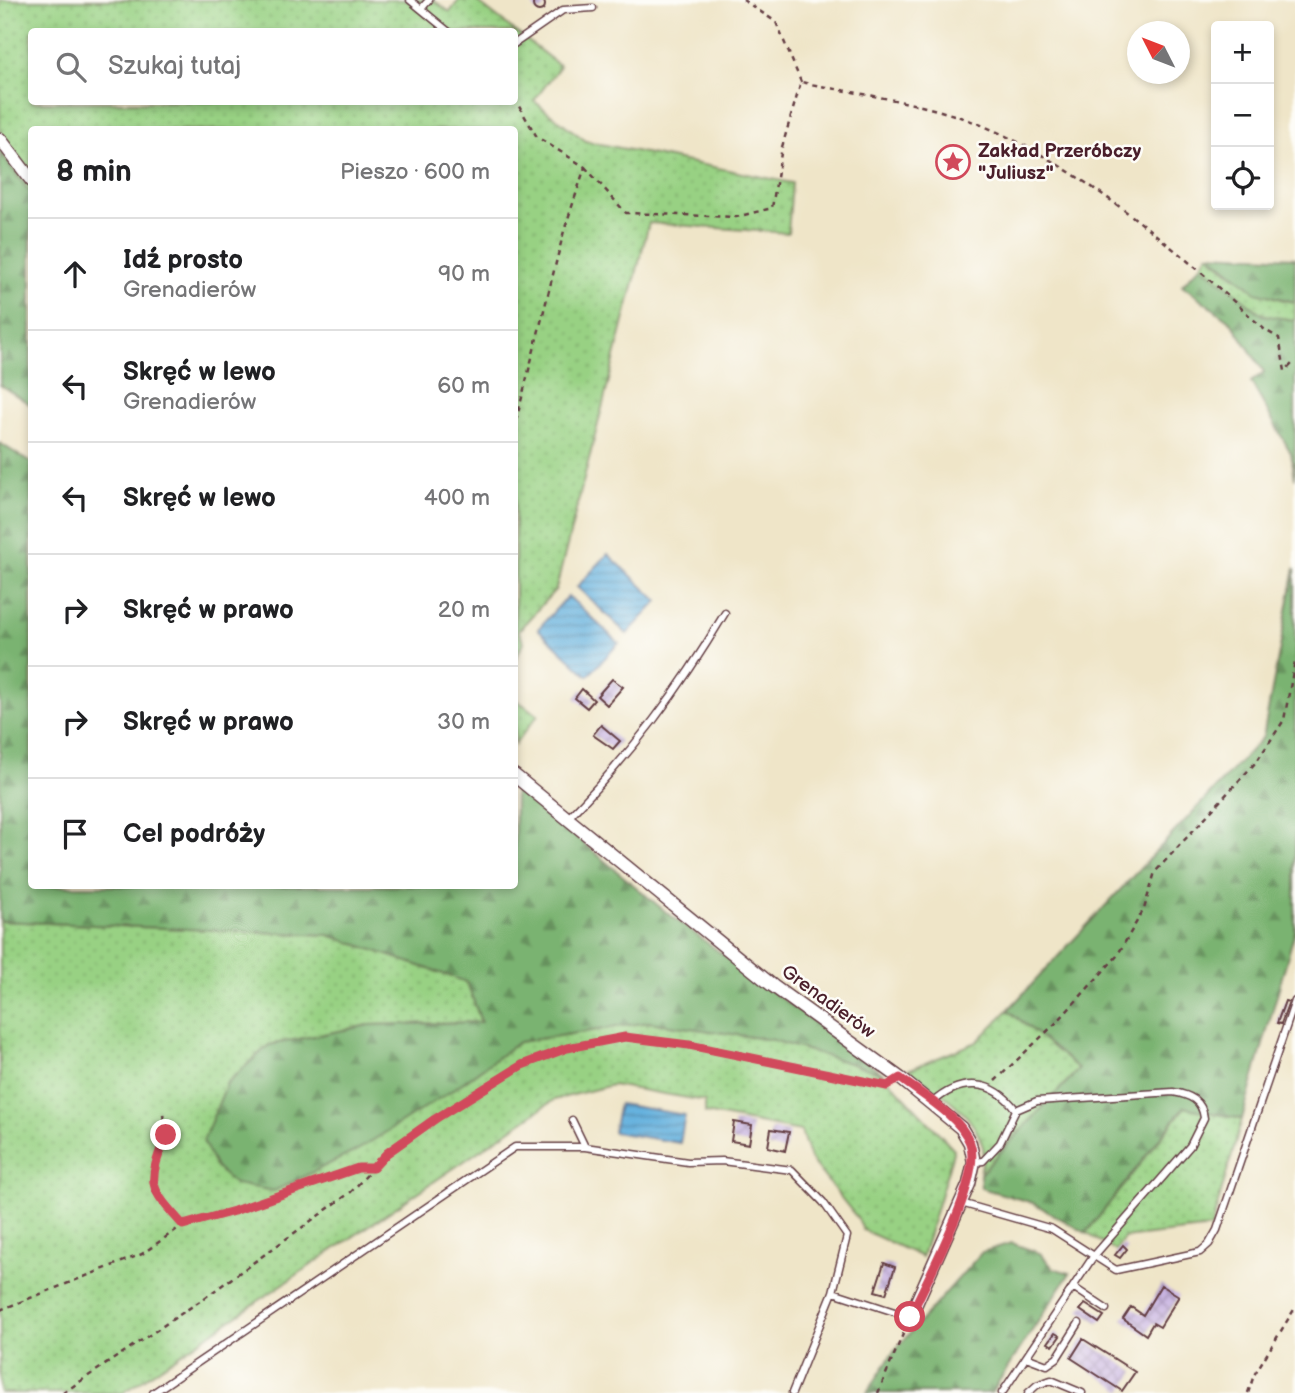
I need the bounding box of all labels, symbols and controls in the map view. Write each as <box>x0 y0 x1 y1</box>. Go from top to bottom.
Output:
north arrow <box>1127 21 1190 84</box>
map controls <box>1211 21 1274 210</box>
button: + <box>1211 21 1274 84</box>
search box <box>28 28 518 105</box>
icon: search <box>52 48 90 86</box>
text: Szukaj tutaj <box>108 51 241 82</box>
button: − <box>1211 84 1274 147</box>
place label: Zakład Przeróbczy "Juliusz" <box>978 140 1142 185</box>
place icon: Zakład Przeróbczy "Juliusz" <box>934 143 972 181</box>
button: locate <box>1211 147 1274 210</box>
text: 8 min <box>56 154 132 190</box>
text: Pieszo · 600 m <box>340 158 490 186</box>
text: Idź prosto <box>123 245 243 276</box>
icon: ahead <box>56 255 94 293</box>
text: 90 m <box>438 260 490 288</box>
text: Grenadierów <box>123 276 256 304</box>
text: Skręć w lewo <box>123 357 276 388</box>
icon: left <box>56 367 94 405</box>
text: 60 m <box>437 372 490 400</box>
text: Grenadierów <box>123 388 256 416</box>
icon: left <box>56 479 94 517</box>
text: Skręć w lewo <box>123 483 276 514</box>
text: 400 m <box>424 484 490 512</box>
icon: right <box>56 591 94 629</box>
text: Skręć w prawo <box>123 595 294 626</box>
text: 20 m <box>438 596 490 624</box>
icon: right <box>56 703 94 741</box>
text: Skręć w prawo <box>123 707 294 738</box>
text: 30 m <box>437 708 490 736</box>
icon: arrive <box>56 815 94 853</box>
text: Cel podróży <box>123 819 265 850</box>
street label: Grenadierów <box>777 960 879 1044</box>
route end <box>150 1119 181 1150</box>
route start <box>894 1301 925 1332</box>

